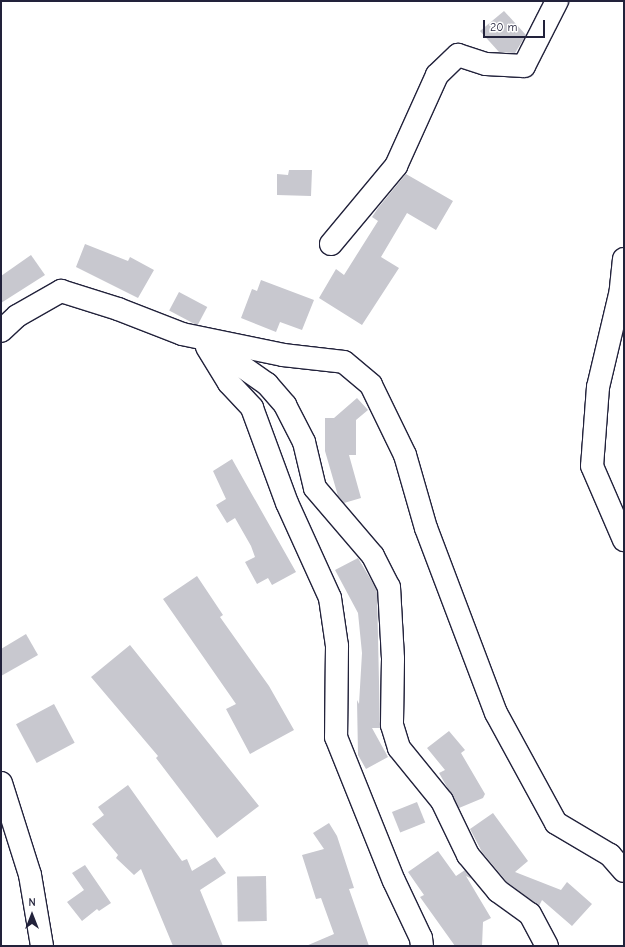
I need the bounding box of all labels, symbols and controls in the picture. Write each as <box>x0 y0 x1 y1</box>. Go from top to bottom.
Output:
scale bar <box>485 12 547 38</box>
text: 20 m <box>490 20 518 34</box>
north arrow <box>12 895 52 935</box>
text: N <box>28 896 36 909</box>

